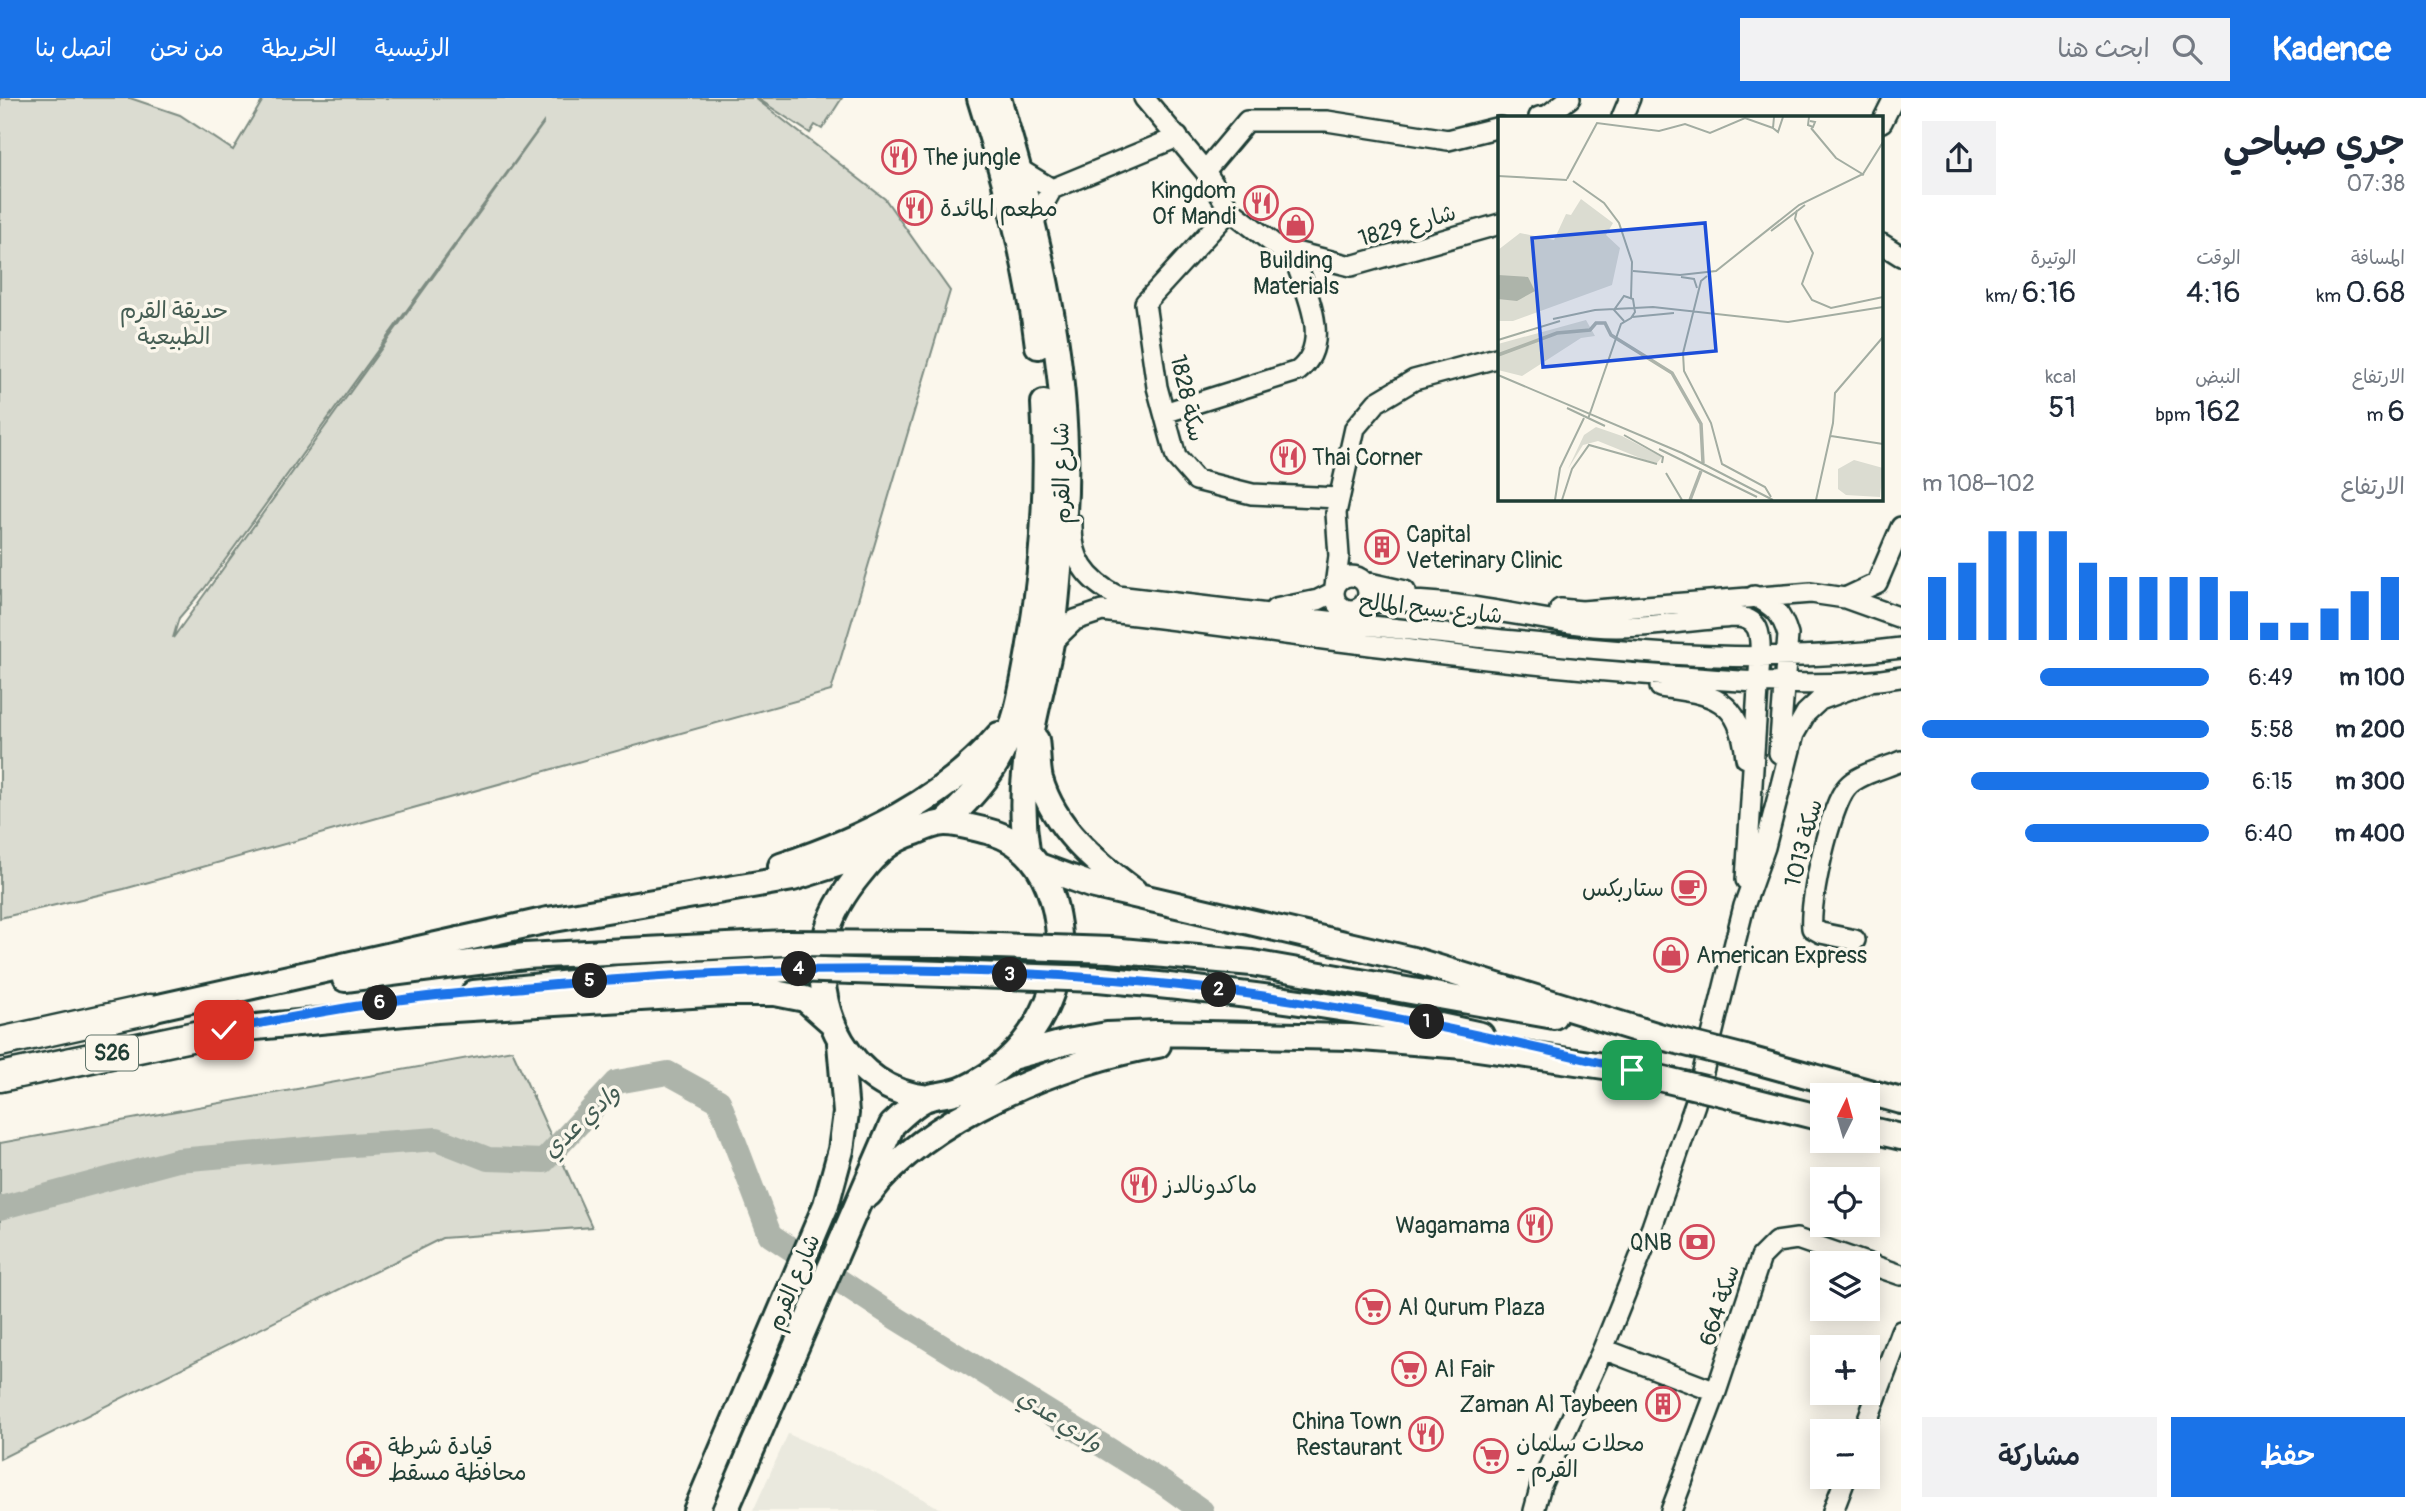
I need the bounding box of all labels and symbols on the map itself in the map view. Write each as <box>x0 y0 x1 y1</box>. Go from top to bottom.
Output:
inset map <box>1498 116 1884 500</box>
restaurant icon: The jungle <box>880 138 918 176</box>
place label: The jungle <box>923 143 1021 172</box>
place label: Kingdom Of Mandi <box>1151 176 1236 231</box>
restaurant icon: Kingdom Of Mandi <box>1242 184 1280 222</box>
restaurant icon: مطعم المائدة <box>896 189 934 227</box>
place label: مطعم المائدة <box>940 194 1058 226</box>
street label: 1829 شارع <box>1355 198 1460 254</box>
shop icon: Building Materials <box>1277 206 1315 244</box>
place label: Building Materials <box>1253 246 1339 301</box>
park label: حديقة القرم الطبيعية <box>120 296 228 351</box>
street label: سكة 1828 <box>1163 352 1212 444</box>
street label: شارع القرم <box>1046 422 1080 524</box>
restaurant icon: Thai Corner <box>1269 438 1307 476</box>
place label: Thai Corner <box>1312 443 1423 472</box>
place label: Capital Veterinary Clinic <box>1406 520 1563 575</box>
building icon: Capital Veterinary Clinic <box>1363 528 1401 566</box>
street label: شارع سيح المالح <box>1358 587 1504 631</box>
street label: سكة 1013 <box>1778 796 1829 890</box>
cafe icon: ستاربكس <box>1670 869 1708 907</box>
place label: ستاربكس <box>1582 874 1664 903</box>
shop icon: American Express <box>1652 936 1690 974</box>
place label: American Express <box>1696 941 1867 970</box>
pin: 4 <box>782 952 816 986</box>
pin: 3 <box>992 958 1028 992</box>
pin: 5 <box>572 964 608 998</box>
pin: 2 <box>1202 972 1236 1008</box>
pin: 6 <box>362 986 398 1020</box>
pin <box>194 1000 254 1060</box>
pin: 1 <box>1410 1004 1444 1040</box>
road number: S26 <box>86 1035 138 1070</box>
pin <box>1602 1040 1662 1100</box>
water label: وادي عدي <box>537 1078 627 1166</box>
north arrow <box>1810 1083 1880 1153</box>
restaurant icon: ماكدونالدز <box>1120 1166 1158 1204</box>
place label: ماكدونالدز <box>1162 1171 1257 1200</box>
restaurant icon: Wagamama <box>1516 1206 1554 1244</box>
place label: Wagamama <box>1395 1211 1510 1240</box>
bank icon: QNB <box>1678 1223 1716 1261</box>
place label: QNB <box>1629 1228 1672 1257</box>
street label: شارع القرم <box>760 1230 830 1336</box>
street label: سكة 664 <box>1693 1261 1746 1349</box>
supermarket icon: Al Qurum Plaza <box>1354 1288 1392 1326</box>
place label: Al Qurum Plaza <box>1398 1293 1545 1322</box>
supermarket icon: Al Fair <box>1390 1350 1428 1388</box>
place label: Al Fair <box>1434 1355 1495 1384</box>
water label: وادي عدي <box>1011 1382 1108 1460</box>
building icon: Zaman Al Taybeen <box>1644 1385 1682 1423</box>
place label: Zaman Al Taybeen <box>1459 1390 1638 1419</box>
place label: China Town Restaurant <box>1292 1407 1403 1462</box>
restaurant icon: China Town Restaurant <box>1407 1415 1445 1453</box>
place label: محلات سلمان - القرم <box>1516 1429 1645 1487</box>
place label: قيادة شرطة محافظة مسقط <box>388 1432 527 1487</box>
supermarket icon: محلات سلمان - القرم <box>1472 1437 1510 1475</box>
public building icon: قيادة شرطة محافظة مسقط <box>345 1440 383 1478</box>

